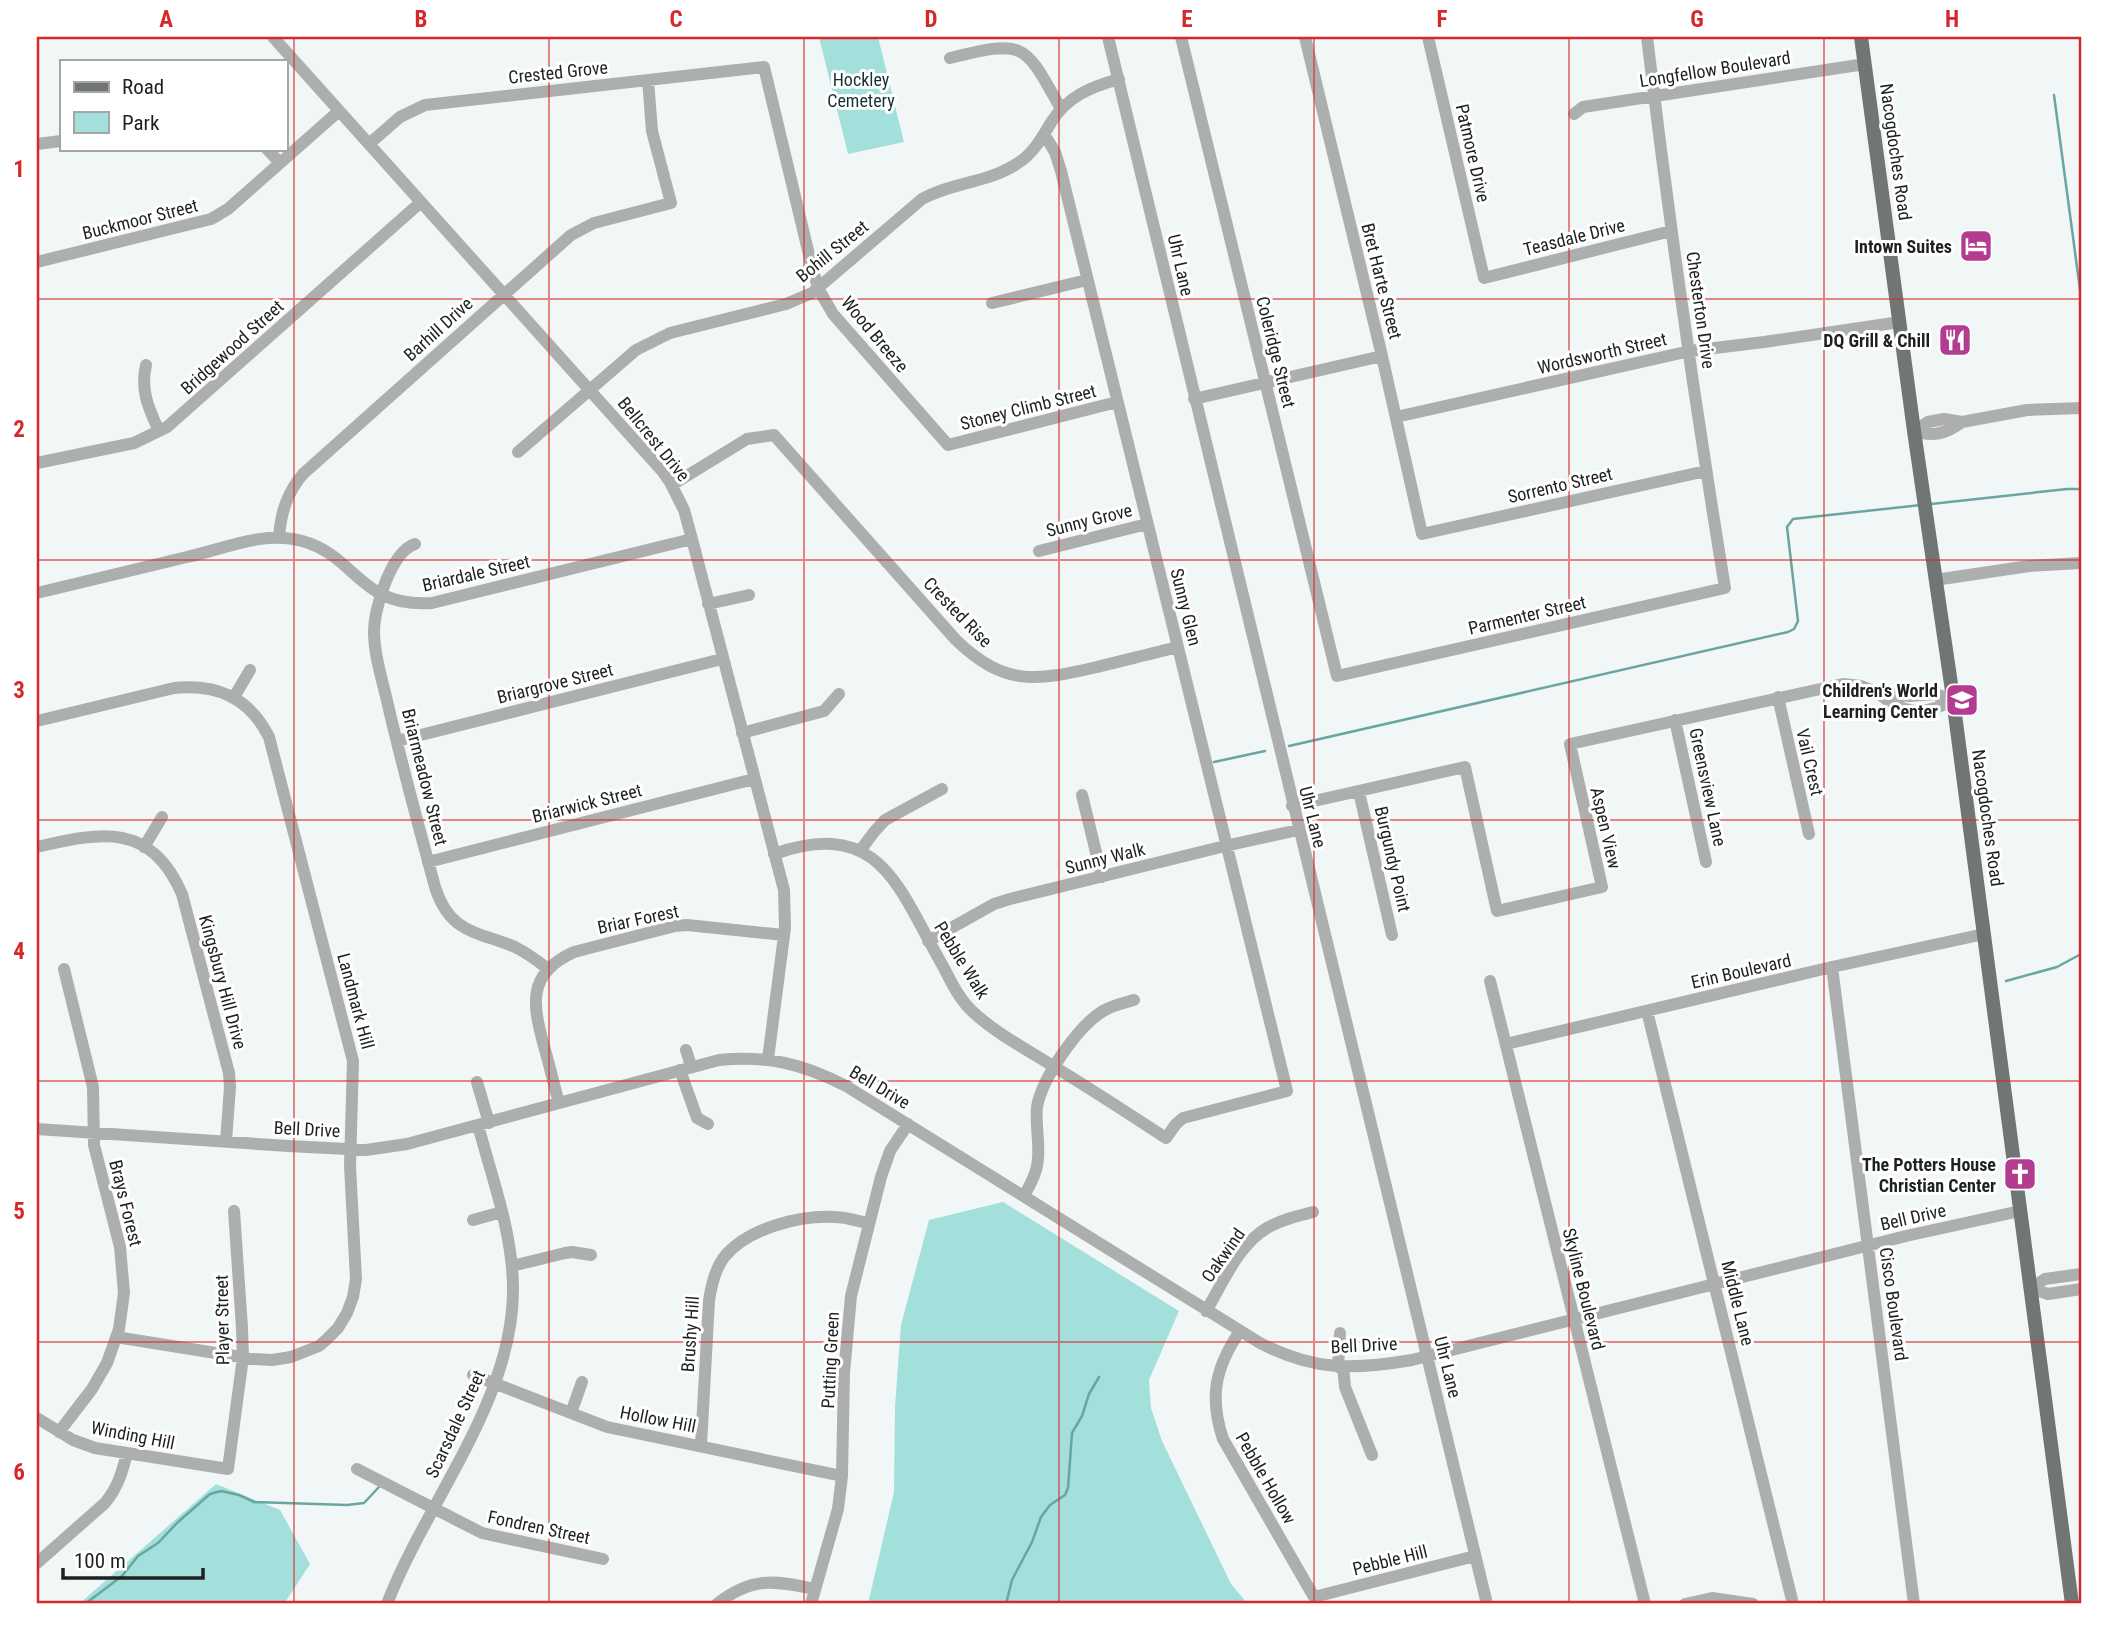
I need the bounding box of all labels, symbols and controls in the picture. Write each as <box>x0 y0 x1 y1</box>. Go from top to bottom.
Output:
text: A <box>159 6 173 33</box>
text: B <box>415 6 427 33</box>
text: C <box>669 6 683 33</box>
text: D <box>925 6 938 33</box>
text: E <box>1181 6 1193 33</box>
text: F <box>1437 6 1448 33</box>
text: G <box>1690 6 1704 33</box>
text: H <box>1945 6 1959 33</box>
street label: Longfellow Boulevard <box>1638 47 1792 91</box>
street label: Crested Grove <box>507 56 609 88</box>
legend <box>60 60 287 150</box>
park label: Hockley Cemetery <box>827 69 895 111</box>
text: Road <box>122 75 164 99</box>
street label: Nacogdoches Road <box>1876 82 1916 222</box>
street label: Patmore Drive <box>1451 102 1495 204</box>
text: Park <box>122 111 160 135</box>
text: 1 <box>13 156 25 183</box>
street label: Buckmoor Street <box>80 194 200 244</box>
street label: Teasdale Drive <box>1521 214 1627 260</box>
street label: Bohill Street <box>792 216 872 286</box>
street label: Bret Harte Street <box>1357 221 1407 341</box>
hotel icon: Intown Suites <box>1957 227 1995 265</box>
street label: Uhr Lane <box>1164 232 1198 298</box>
place label: Intown Suites <box>1854 236 1952 257</box>
street label: Chesterton Drive <box>1682 250 1720 370</box>
street label: Wood Breeze <box>837 292 913 376</box>
street label: Barhill Drive <box>399 293 477 365</box>
street label: Coleridge Street <box>1252 294 1300 410</box>
street label: Bridgewood Street <box>176 295 288 399</box>
restaurant icon: DQ Grill & Chill <box>1936 321 1974 359</box>
street label: Wordsworth Street <box>1535 328 1669 378</box>
place label: DQ Grill & Chill <box>1823 330 1930 351</box>
street label: Stoney Climb Street <box>958 380 1098 434</box>
street label: Bellcrest Drive <box>614 393 694 485</box>
text: 2 <box>13 416 25 443</box>
street label: Sorrento Street <box>1506 463 1614 507</box>
street label: Sunny Grove <box>1044 499 1134 541</box>
street label: Briardale Street <box>420 550 532 596</box>
street label: Sunny Glen <box>1166 566 1206 648</box>
street label: Crested Rise <box>919 573 997 651</box>
street label: Parmenter Street <box>1466 591 1588 639</box>
street label: Briargrove Street <box>495 658 615 708</box>
text: 3 <box>13 677 25 704</box>
place label: Children's World Learning Center <box>1822 680 1938 722</box>
school or university icon: Children's World Learning Center <box>1943 681 1981 719</box>
street label: Briarmeadow Street <box>398 706 452 848</box>
street label: Greensview Lane <box>1685 726 1731 848</box>
street label: Vail Crest <box>1792 726 1828 798</box>
street label: Nacogdoches Road <box>1968 748 2008 888</box>
street label: Briarwick Street <box>530 779 644 827</box>
street label: Uhr Lane <box>1295 784 1331 850</box>
street label: Aspen View <box>1586 785 1626 871</box>
street label: Burgundy Point <box>1371 804 1415 914</box>
street label: Sunny Walk <box>1063 838 1147 878</box>
street label: Briar Forest <box>595 900 681 938</box>
street label: Kingsbury Hill Drive <box>195 913 251 1051</box>
street label: Pebble Walk <box>930 918 994 1002</box>
text: 4 <box>13 938 25 965</box>
street label: Erin Boulevard <box>1689 949 1793 993</box>
street label: Landmark Hill <box>333 951 379 1051</box>
street label: Bell Drive <box>846 1061 914 1113</box>
street label: Bell Drive <box>273 1117 341 1141</box>
place label: The Potters House Christian Center <box>1862 1154 1996 1196</box>
church icon: The Potters House Christian Center <box>2001 1155 2039 1193</box>
street label: Brays Forest <box>105 1158 147 1248</box>
text: 5 <box>13 1198 25 1225</box>
street label: Bell Drive <box>1878 1199 1948 1235</box>
street label: Oakwind <box>1197 1224 1249 1286</box>
street label: Skyline Boulevard <box>1559 1226 1609 1352</box>
street label: Cisco Boulevard <box>1876 1246 1912 1362</box>
street label: Middle Lane <box>1717 1258 1759 1348</box>
street label: Player Street <box>211 1275 233 1365</box>
street label: Brushy Hill <box>677 1295 703 1373</box>
street label: Putting Green <box>817 1311 843 1409</box>
street label: Bell Drive <box>1330 1333 1398 1357</box>
street label: Uhr Lane <box>1430 1334 1466 1400</box>
street label: Scarsdale Street <box>421 1367 489 1481</box>
street label: Hollow Hill <box>618 1401 698 1437</box>
street label: Winding Hill <box>89 1417 177 1453</box>
street label: Pebble Hollow <box>1231 1429 1301 1528</box>
text: 6 <box>13 1459 25 1486</box>
street label: Fondren Street <box>486 1506 592 1548</box>
scale bar <box>63 1536 203 1580</box>
street label: Pebble Hill <box>1350 1541 1430 1579</box>
text: 100 m <box>74 1549 126 1573</box>

